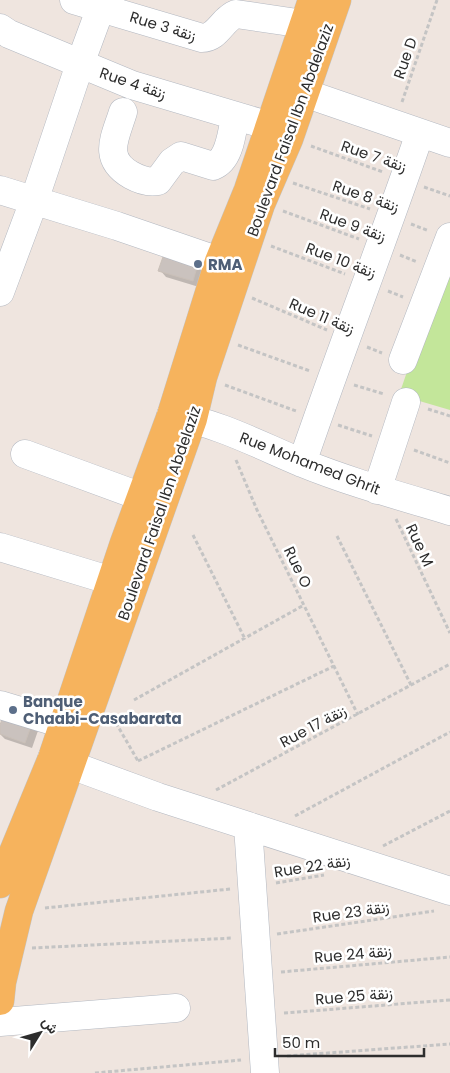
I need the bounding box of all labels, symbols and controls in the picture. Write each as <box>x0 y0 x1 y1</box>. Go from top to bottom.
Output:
street label: Rue 3 زنقة <box>127 6 199 46</box>
street label: Boulevard Faisal Ibn Abdelaziz <box>242 21 338 239</box>
street label: Rue D <box>388 34 422 82</box>
street label: Rue 4 زنقة <box>97 62 169 104</box>
street label: Rue 7 زنقة <box>338 135 410 177</box>
street label: Rue 8 زنقة <box>330 175 402 217</box>
street label: Rue 9 زنقة <box>317 203 389 247</box>
street label: Rue 10 زنقة <box>303 237 379 283</box>
place label: RMA <box>208 254 243 275</box>
marker: RMA <box>192 258 204 270</box>
street label: Rue 11 زنقة <box>286 293 358 339</box>
street label: Boulevard Faisal Ibn Abdelaziz <box>112 403 206 623</box>
street label: Rue Mohamed Ghrit <box>237 426 383 500</box>
street label: Rue M <box>401 520 439 570</box>
street label: Rue O <box>279 543 317 591</box>
place label: Banque Chaabi-Casabarata <box>23 691 182 729</box>
street label: Rue 17 زنقة <box>276 700 350 752</box>
marker: Banque Chaabi-Casabarata <box>7 704 19 716</box>
street label: Rue 22 زنقة <box>272 850 352 882</box>
street label: Rue 23 زنقة <box>311 896 391 928</box>
street label: Rue 24 زنقة <box>313 940 393 968</box>
street label: Rue 25 زنقة <box>314 982 394 1010</box>
north arrow <box>15 1008 65 1058</box>
text: ش <box>37 1012 64 1038</box>
scale bar <box>275 1026 424 1058</box>
text: 50 m <box>282 1032 320 1053</box>

